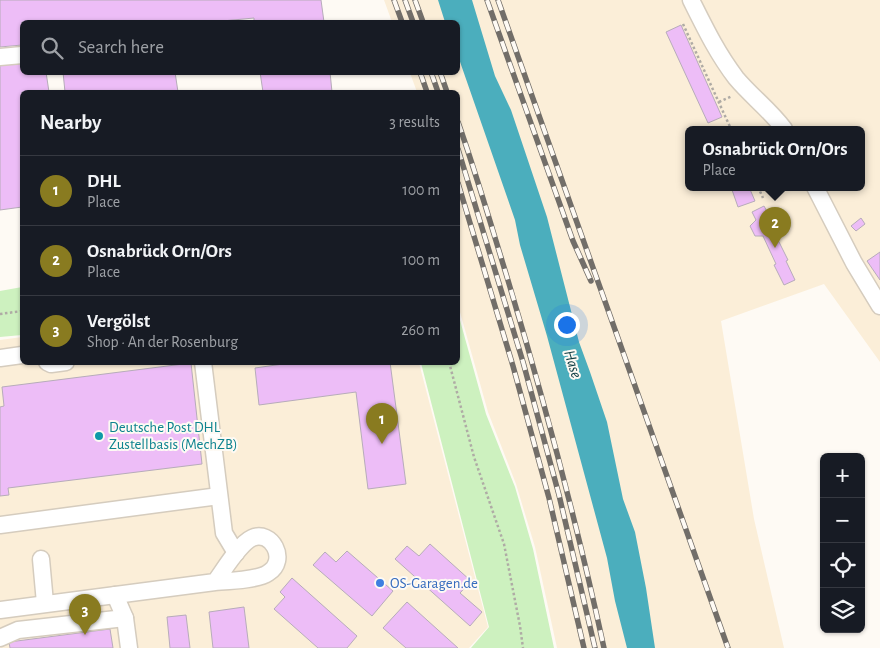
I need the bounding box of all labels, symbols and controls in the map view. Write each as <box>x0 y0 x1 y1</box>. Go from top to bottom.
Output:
search box <box>20 20 460 75</box>
icon: search <box>38 34 66 62</box>
text: Search here <box>78 38 164 57</box>
text: Nearby <box>40 112 101 133</box>
text: 3 results <box>389 114 440 130</box>
popup <box>685 126 865 191</box>
text: Osnabrück Orn/Ors <box>703 140 847 159</box>
text: Place <box>703 162 736 178</box>
text: DHL <box>87 172 121 191</box>
text: 1 <box>53 182 59 198</box>
text: 100 m <box>402 182 440 198</box>
text: Place <box>87 194 120 210</box>
pin: 2 <box>759 207 791 248</box>
text: Osnabrück Orn/Ors <box>87 242 232 261</box>
text: 2 <box>52 252 60 268</box>
text: 100 m <box>402 252 440 268</box>
text: Place <box>87 264 120 280</box>
text: Vergölst <box>87 312 150 331</box>
your location <box>554 312 580 338</box>
text: 3 <box>53 322 59 338</box>
text: 260 m <box>401 322 440 338</box>
text: Shop · An der Rosenburg <box>87 334 238 350</box>
water label: Hase <box>561 348 585 380</box>
pin: 1 <box>366 403 398 444</box>
place label: Deutsche Post DHL Zustellbasis (MechZB) <box>109 420 238 452</box>
marker: Deutsche Post DHL Zustellbasis (MechZB) <box>93 430 105 442</box>
map controls <box>820 453 865 633</box>
button: + <box>820 453 865 498</box>
button: − <box>820 498 865 543</box>
button: locate <box>820 543 865 588</box>
place label: OS-Garagen.de <box>390 576 478 591</box>
marker: OS-Garagen.de <box>374 577 386 589</box>
button: layers <box>820 588 865 633</box>
pin: 3 <box>69 594 101 635</box>

